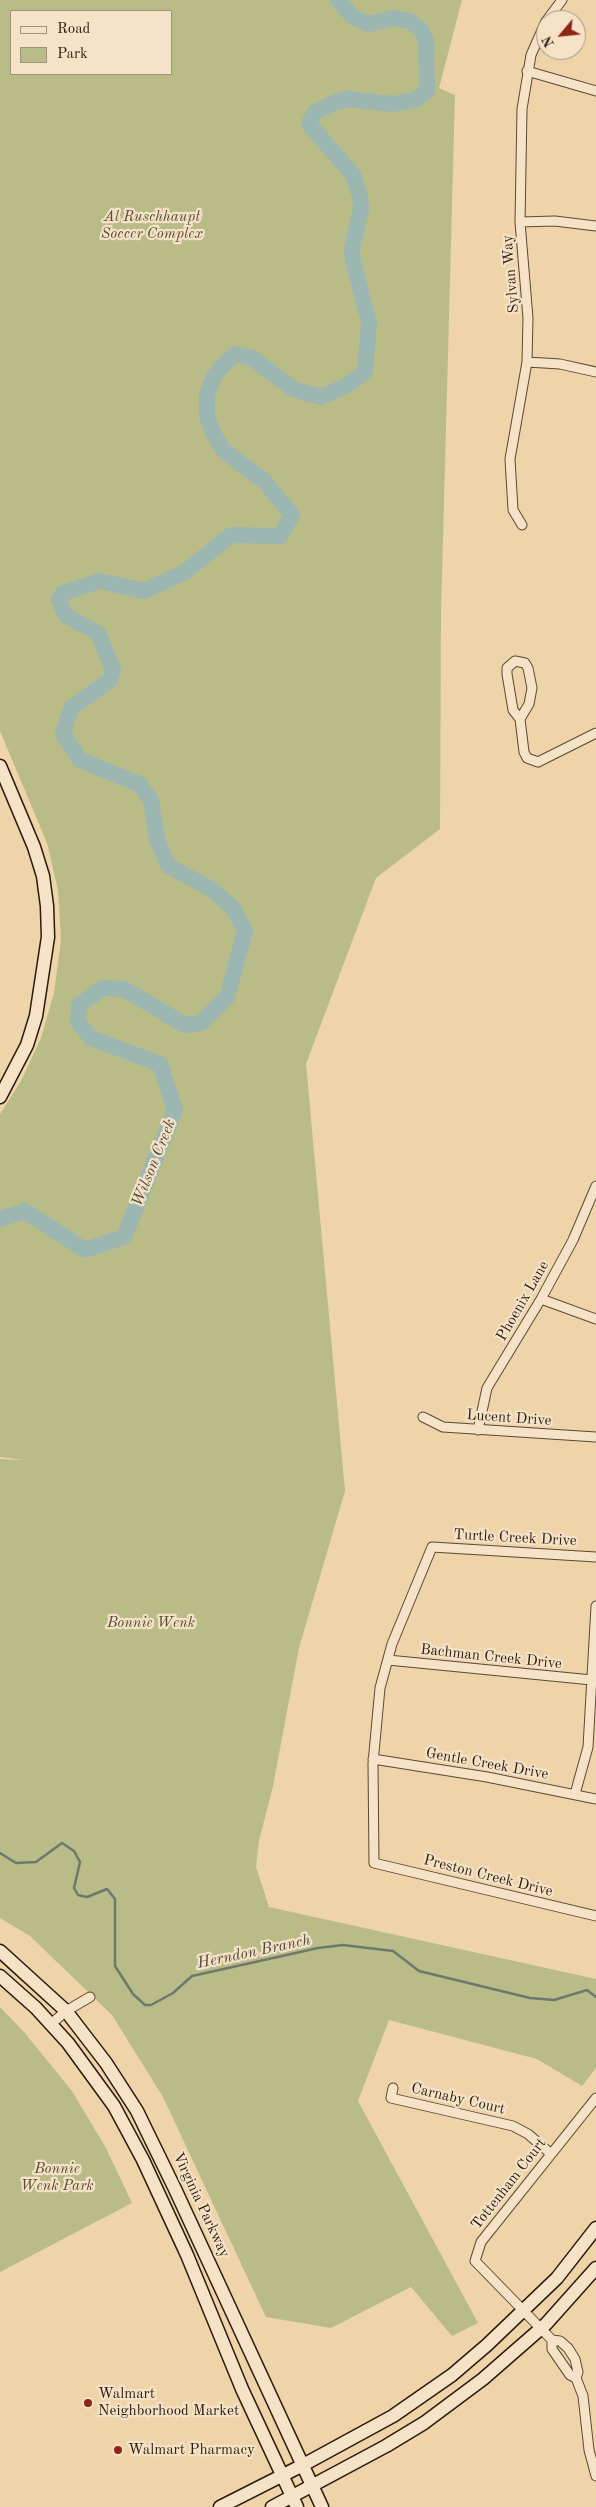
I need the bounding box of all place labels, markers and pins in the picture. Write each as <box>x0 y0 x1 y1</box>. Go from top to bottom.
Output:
place label: Walmart Neighborhood Market <box>98 2385 239 2420</box>
marker: Walmart Neighborhood Market <box>82 2397 94 2409</box>
place label: Walmart Pharmacy <box>128 2441 255 2459</box>
marker: Walmart Pharmacy <box>112 2444 124 2456</box>

